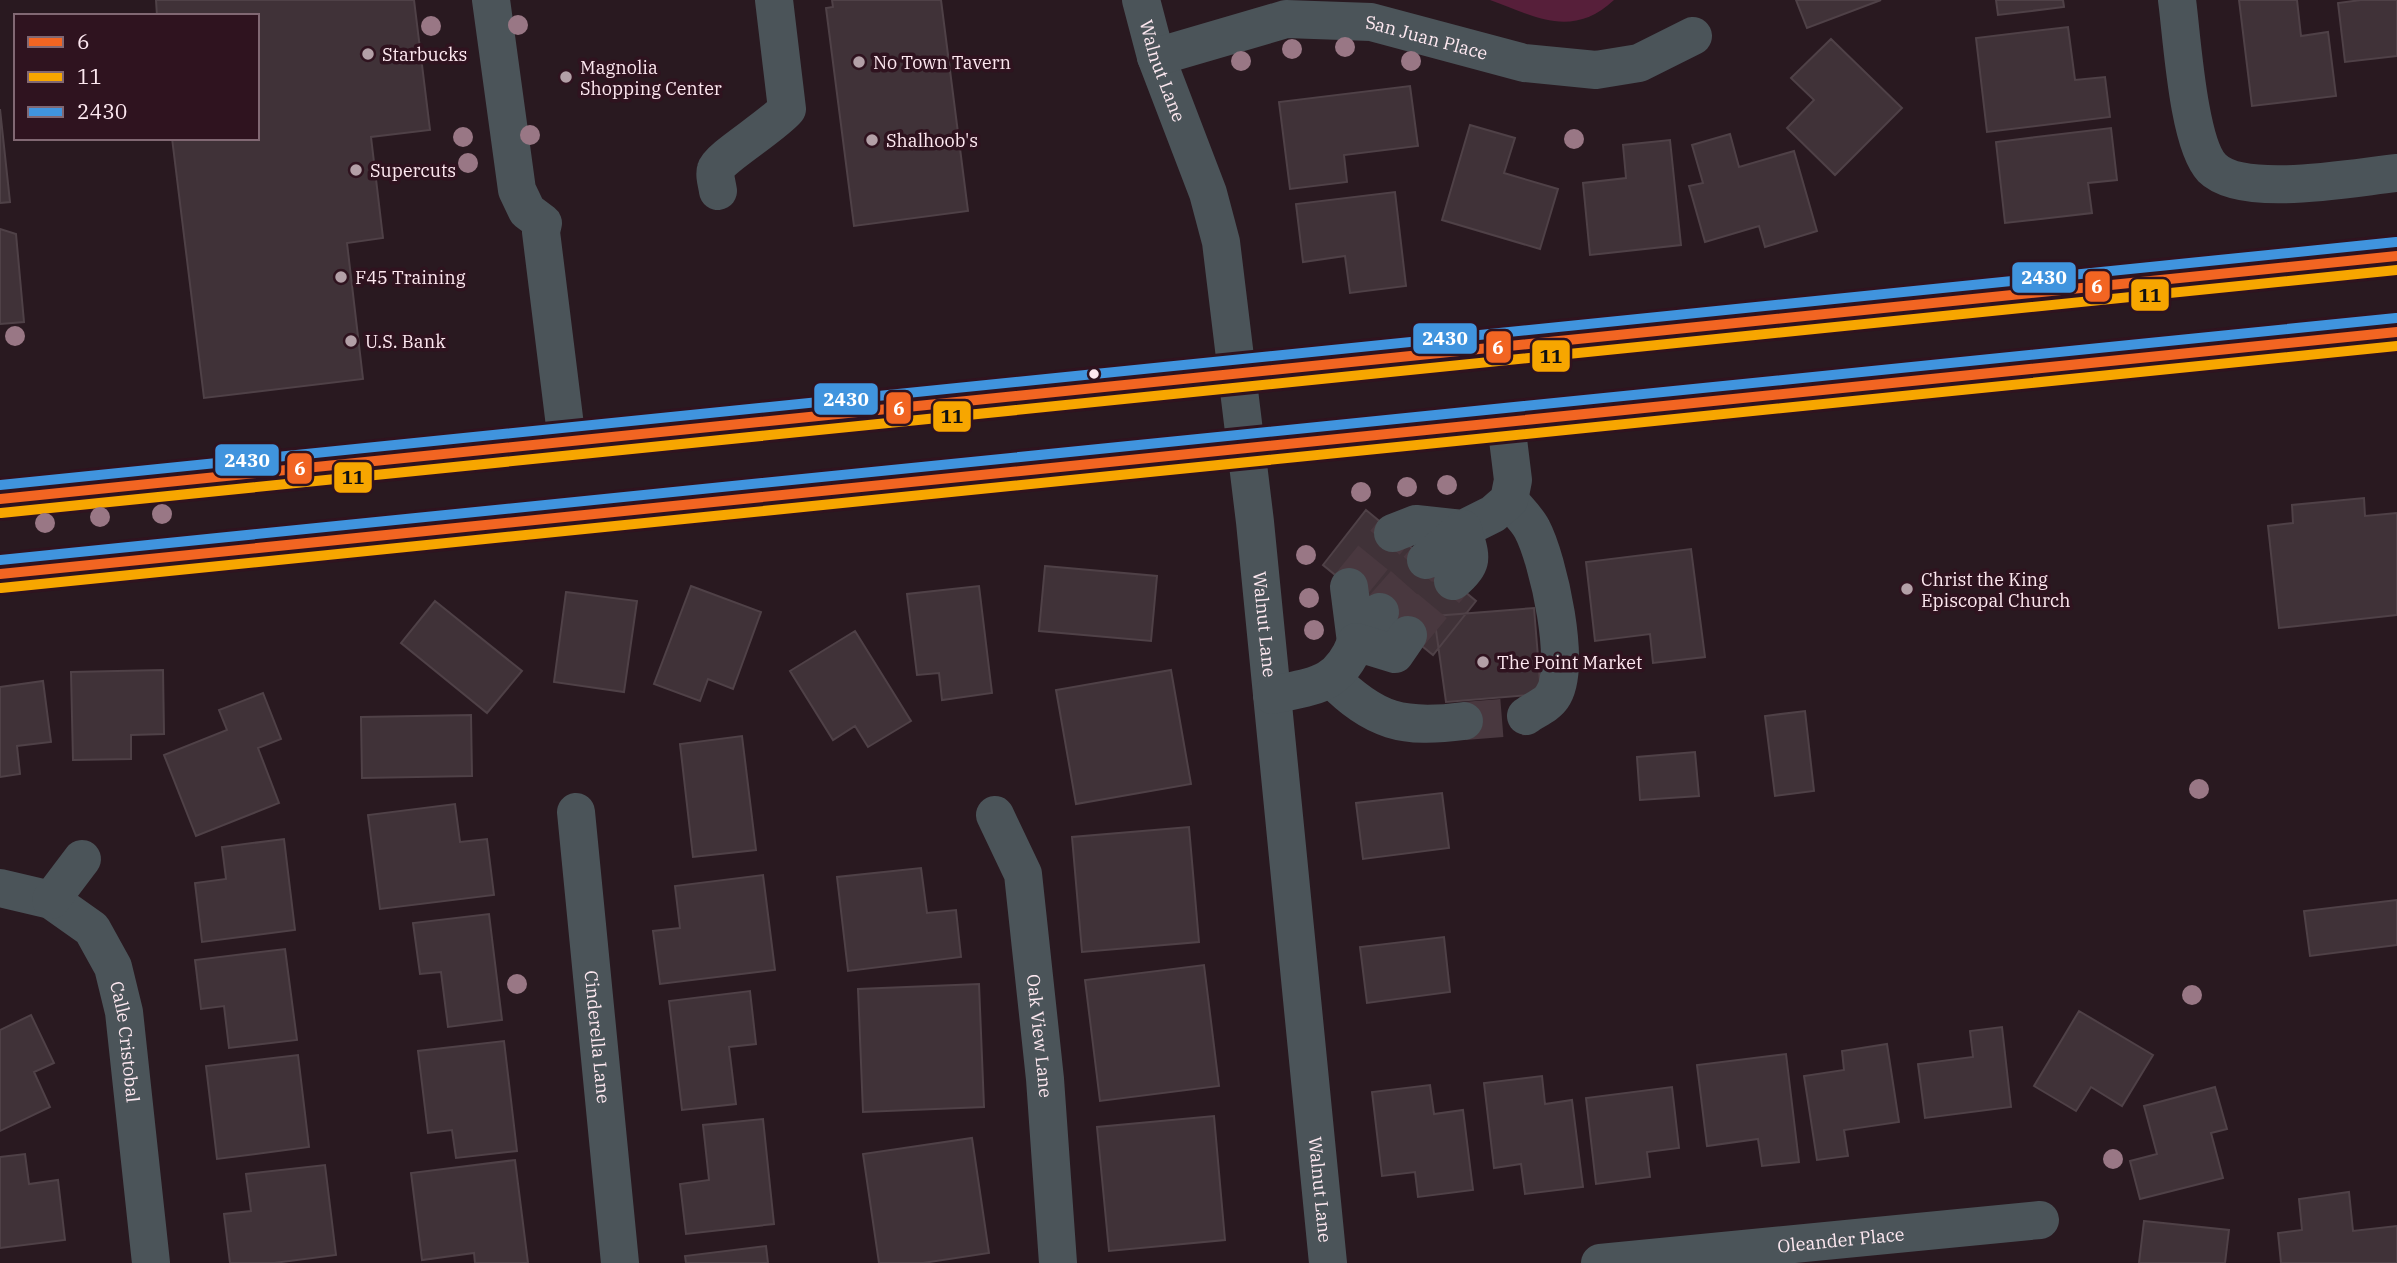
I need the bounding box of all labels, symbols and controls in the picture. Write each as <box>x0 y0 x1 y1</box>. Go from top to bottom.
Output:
street label: San Juan Place <box>1365 10 1490 64</box>
legend <box>14 14 259 140</box>
street label: Walnut Lane <box>1135 17 1191 125</box>
text: 6 <box>77 27 90 55</box>
place label: Starbucks <box>382 43 467 66</box>
marker: Starbucks <box>360 46 376 62</box>
place label: No Town Tavern <box>873 51 1011 74</box>
marker: No Town Tavern <box>851 54 867 70</box>
place label: Magnolia Shopping Center <box>580 56 722 100</box>
text: 11 <box>77 62 102 90</box>
marker: Magnolia Shopping Center <box>558 69 574 85</box>
text: 2430 <box>77 97 127 125</box>
place label: Shalhoob's <box>886 129 978 152</box>
marker: Shalhoob's <box>864 132 880 148</box>
place label: Supercuts <box>370 159 456 182</box>
marker: Supercuts <box>348 162 364 178</box>
line badge: 2430 <box>2011 261 2077 294</box>
text: 2430 <box>2021 265 2067 289</box>
place label: F45 Training <box>355 266 466 289</box>
marker: F45 Training <box>333 269 349 285</box>
line badge: 6 <box>2084 270 2111 303</box>
text: 6 <box>2091 274 2103 298</box>
line badge: 11 <box>2130 278 2170 312</box>
text: 11 <box>2139 283 2161 307</box>
line badge: 2430 <box>1412 322 1478 355</box>
text: 2430 <box>1422 326 1468 350</box>
place label: U.S. Bank <box>365 330 446 353</box>
line badge: 6 <box>1485 330 1512 364</box>
marker: U.S. Bank <box>343 333 359 349</box>
text: 6 <box>1492 335 1504 359</box>
line badge: 11 <box>1531 339 1571 373</box>
text: 11 <box>1540 344 1562 368</box>
unlabelled marker <box>1087 367 1101 381</box>
line badge: 2430 <box>813 382 879 416</box>
text: 2430 <box>823 387 869 411</box>
line badge: 6 <box>885 391 912 425</box>
text: 6 <box>893 396 905 420</box>
line badge: 11 <box>932 400 972 433</box>
text: 11 <box>941 404 963 428</box>
line badge: 2430 <box>214 443 280 477</box>
text: 2430 <box>224 448 270 472</box>
line badge: 6 <box>286 452 313 485</box>
text: 6 <box>294 456 306 480</box>
line badge: 11 <box>333 461 373 494</box>
text: 11 <box>342 465 364 489</box>
place label: Christ the King Episcopal Church <box>1921 568 2070 612</box>
street label: Walnut Lane <box>1248 570 1282 678</box>
marker: Christ the King Episcopal Church <box>1899 581 1915 597</box>
place label: The Point Market <box>1497 651 1642 674</box>
marker: The Point Market <box>1475 654 1491 670</box>
street label: Cinderella Lane <box>580 969 616 1105</box>
street label: Oak View Lane <box>1022 973 1058 1098</box>
street label: Calle Cristobal <box>105 979 145 1104</box>
street label: Walnut Lane <box>1304 1135 1337 1244</box>
street label: Oleander Place <box>1776 1222 1905 1257</box>

